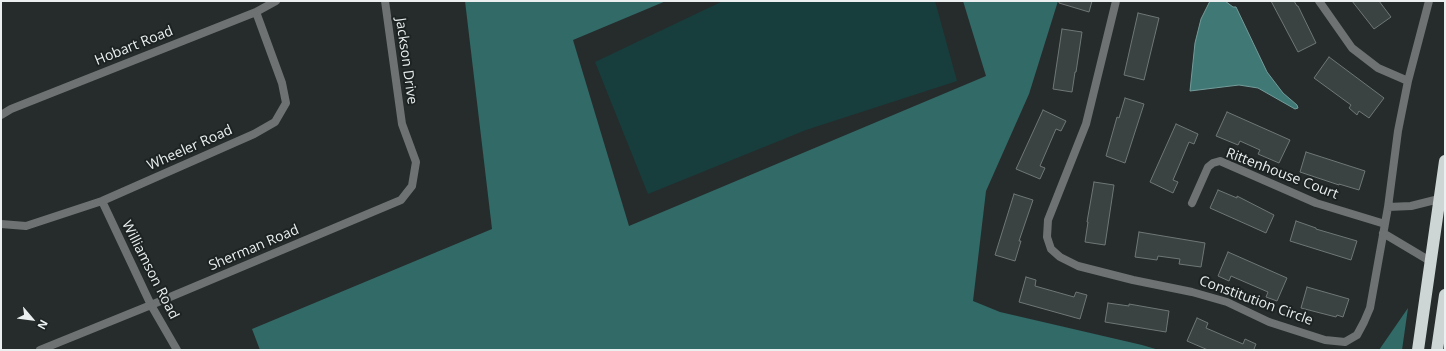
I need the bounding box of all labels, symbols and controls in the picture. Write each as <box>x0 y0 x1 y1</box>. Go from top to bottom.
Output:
street label: Jackson Drive <box>392 17 420 105</box>
street label: Hobart Road <box>92 23 176 69</box>
street label: Wheeler Road <box>145 122 235 174</box>
street label: Rittenhouse Court <box>1223 145 1341 203</box>
street label: Williamson Road <box>118 218 182 322</box>
street label: Sherman Road <box>206 221 302 275</box>
street label: Constitution Circle <box>1197 273 1315 329</box>
north arrow <box>12 299 52 339</box>
text: N <box>34 317 52 332</box>

